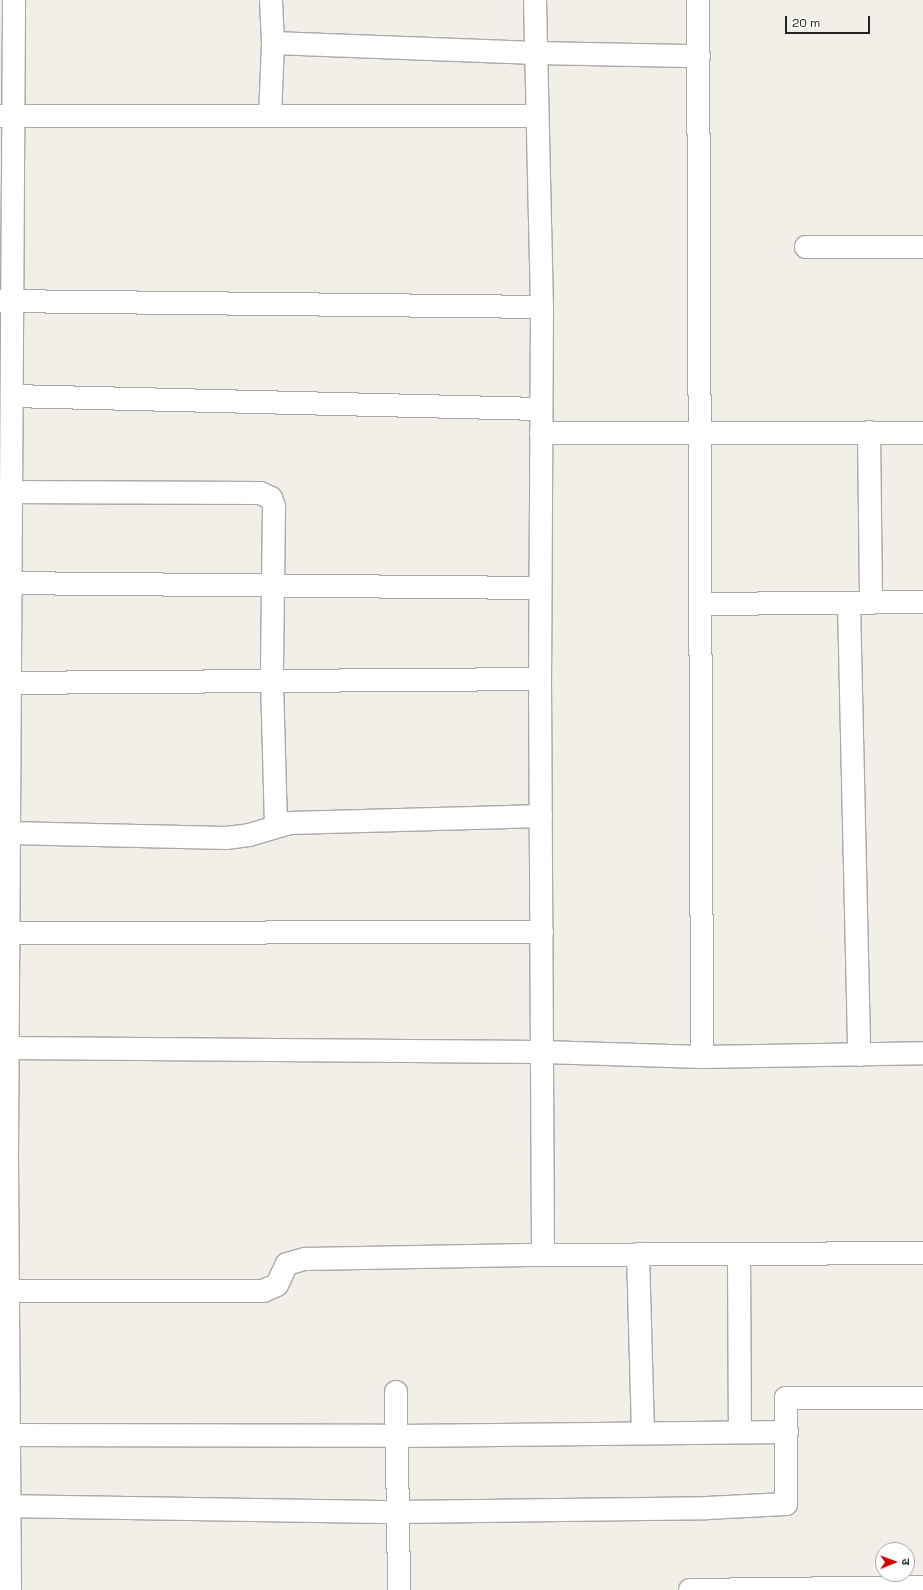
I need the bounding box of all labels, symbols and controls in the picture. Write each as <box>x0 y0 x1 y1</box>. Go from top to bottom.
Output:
scale bar <box>787 8 872 34</box>
text: 20 m <box>792 15 820 31</box>
north arrow <box>875 1542 915 1582</box>
text: उ <box>899 1558 913 1565</box>

